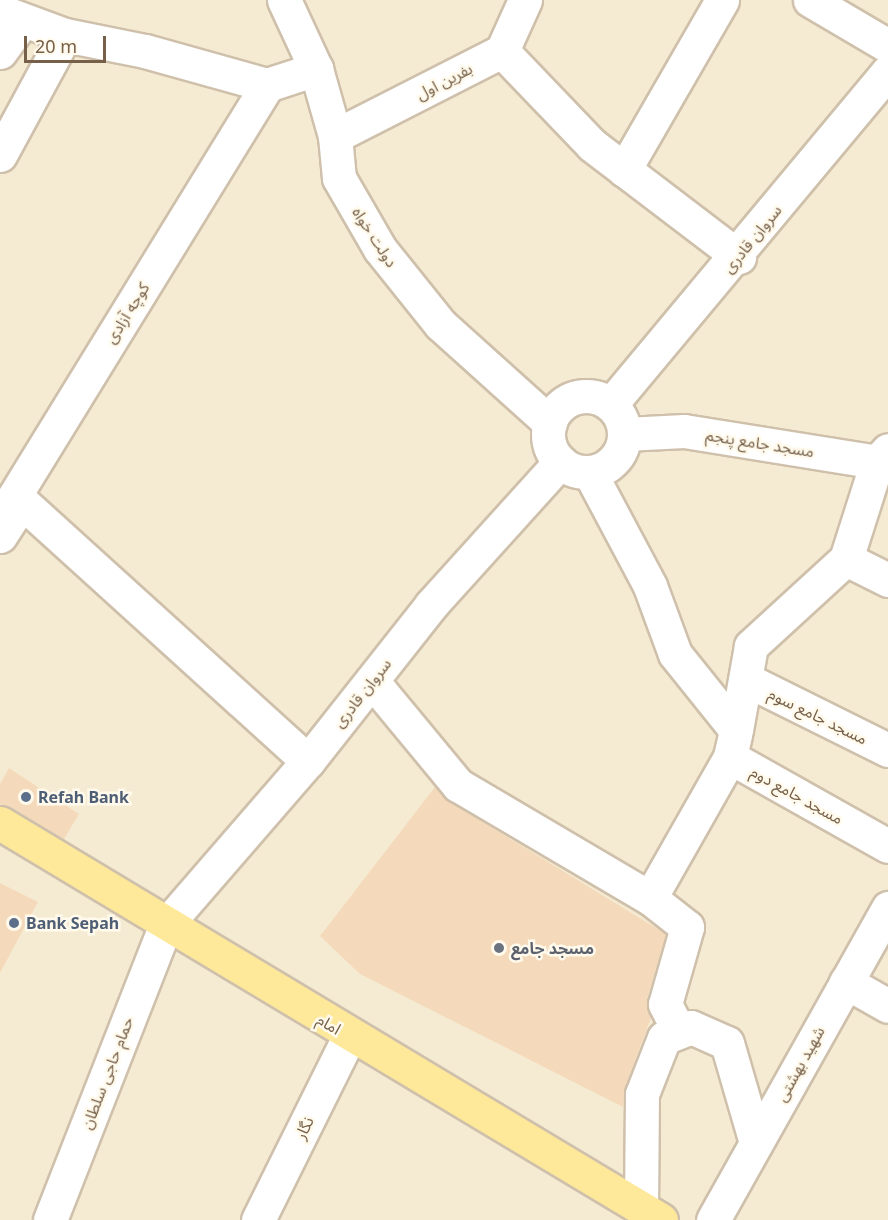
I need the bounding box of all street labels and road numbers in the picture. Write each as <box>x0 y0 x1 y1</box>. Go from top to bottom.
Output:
street label: بفرین اول <box>413 59 475 103</box>
street label: سروان قادری <box>719 201 785 277</box>
street label: دولت خواه <box>348 203 402 271</box>
street label: کوچه آزادی <box>101 279 153 347</box>
street label: مسجد جامع پنجم <box>704 425 816 461</box>
street label: سروان قادری <box>329 655 395 731</box>
street label: مسجد جامع سوم <box>765 684 871 748</box>
street label: مسجد جامع دوم <box>748 762 846 828</box>
street label: امام <box>314 1009 344 1039</box>
street label: حمام حاجی سلطان <box>77 1014 137 1132</box>
street label: شهید بهشتی <box>771 1023 829 1105</box>
street label: نگار <box>290 1113 318 1143</box>

